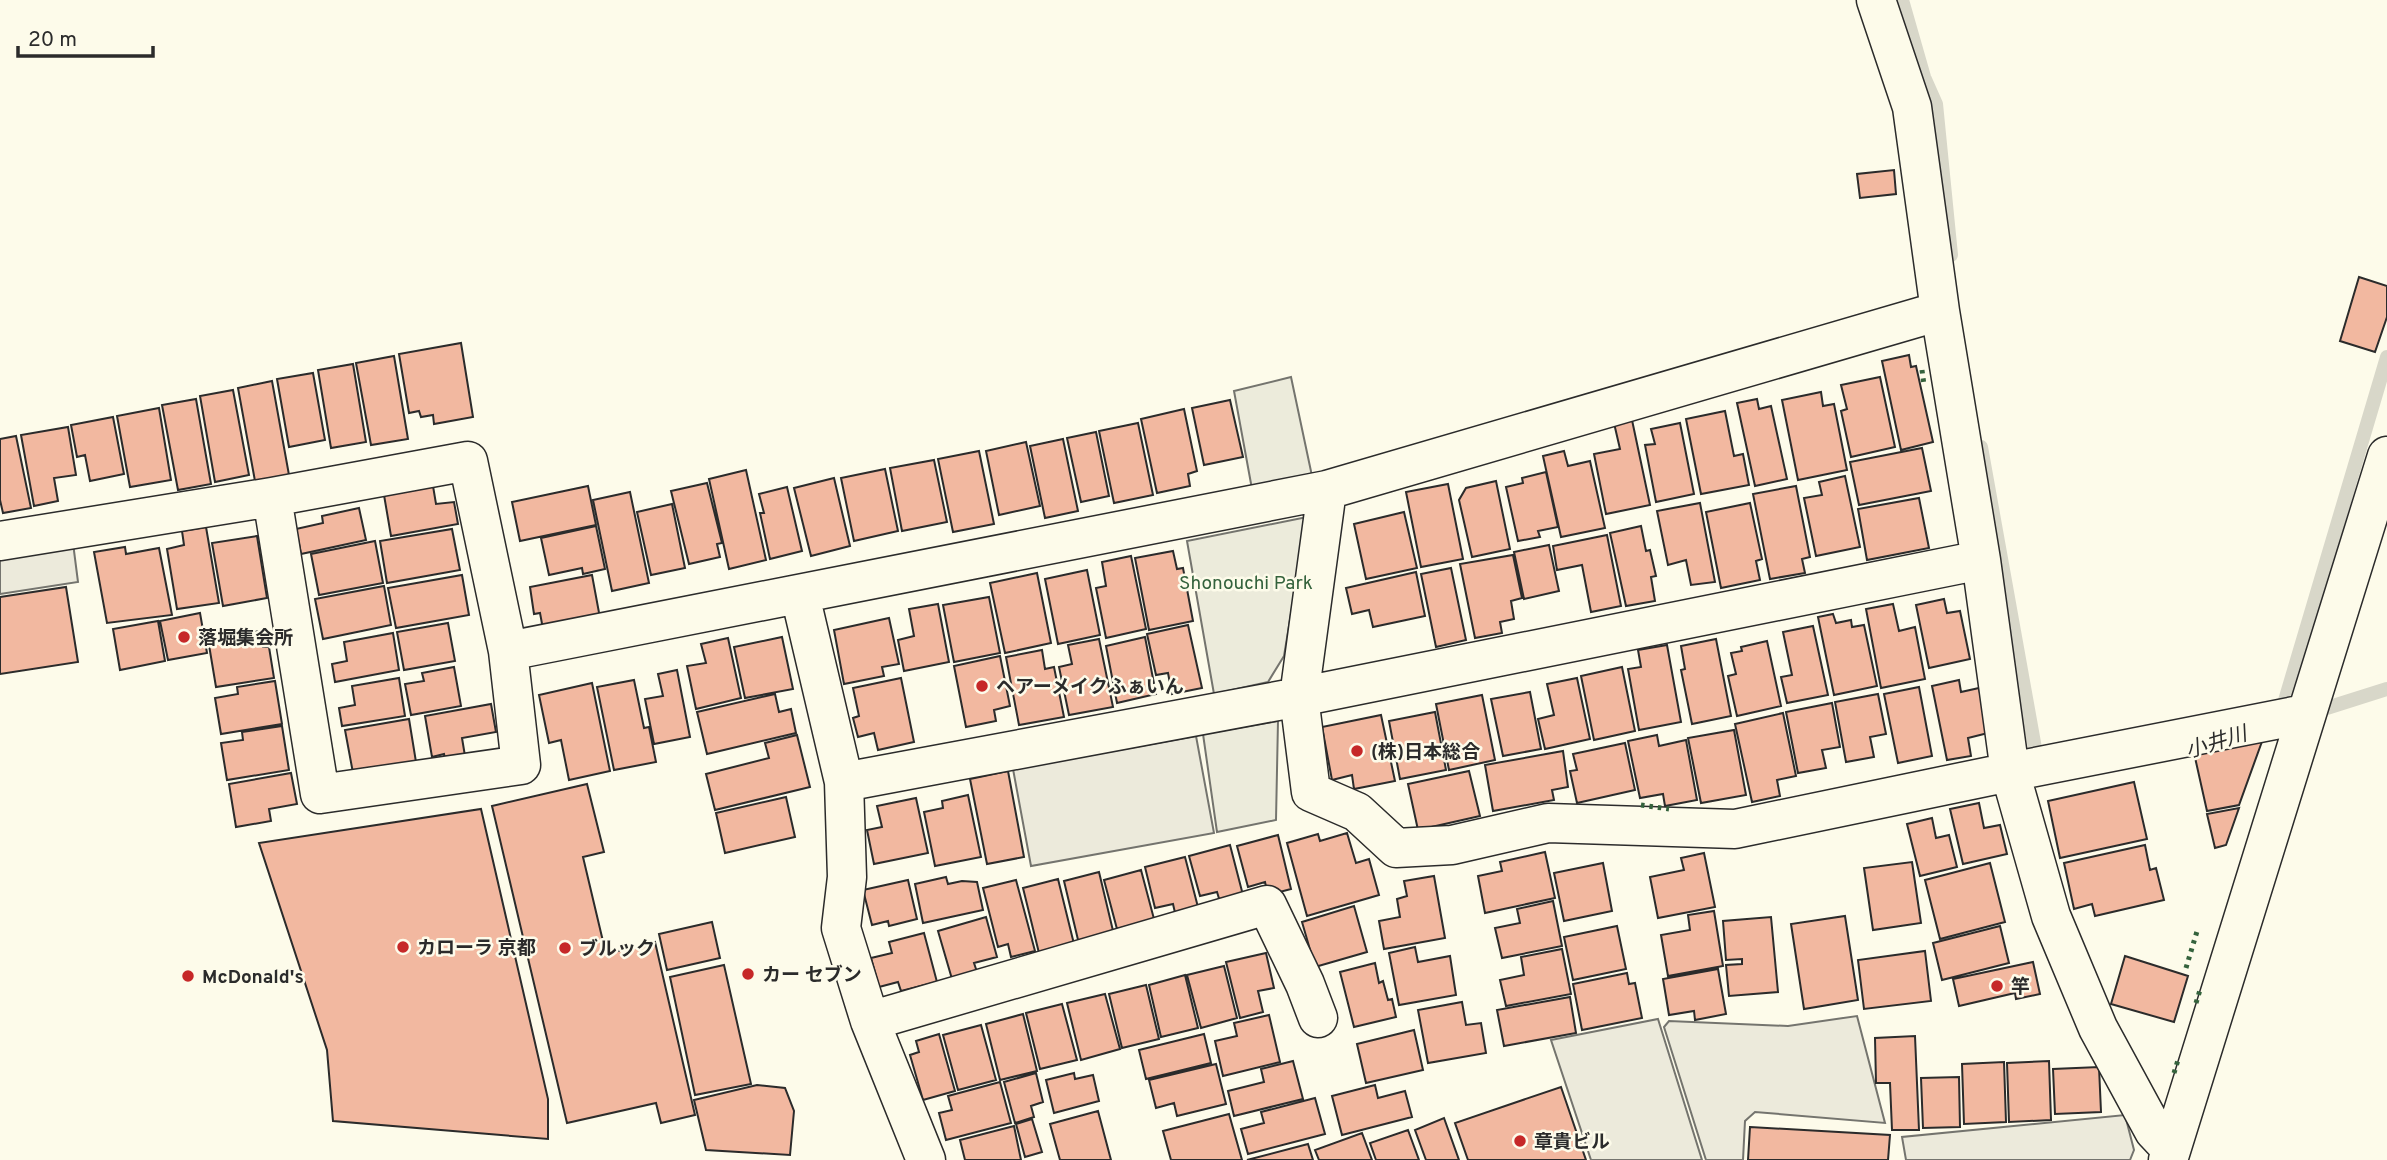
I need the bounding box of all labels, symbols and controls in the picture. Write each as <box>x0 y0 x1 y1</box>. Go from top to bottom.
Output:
scale bar <box>18 14 152 58</box>
text: 20 m <box>28 27 77 54</box>
park label: Shonouchi Park <box>1179 572 1313 596</box>
place label: 落堀集会所 <box>198 627 293 651</box>
marker: 落堀集会所 <box>176 629 192 645</box>
place label: ヘアーメイクふぁいん <box>996 676 1184 700</box>
marker: ヘアーメイクふぁいん <box>974 678 990 694</box>
water label: 小井川 <box>2182 721 2252 766</box>
place label: (株)日本総合 <box>1371 741 1480 765</box>
marker: (株)日本総合 <box>1349 743 1365 759</box>
place label: カローラ 京都 <box>417 937 536 961</box>
place label: ブルック <box>579 938 655 962</box>
marker: カローラ 京都 <box>395 939 411 955</box>
marker: ブルック <box>557 940 573 956</box>
place label: カー セブン <box>762 964 862 988</box>
place label: McDonald's <box>202 966 304 990</box>
marker: カー セブン <box>740 966 756 982</box>
marker: McDonald's <box>180 968 196 984</box>
place label: 竿 <box>2011 976 2030 1000</box>
marker: 竿 <box>1989 978 2005 994</box>
place label: 章貴ビル <box>1534 1131 1610 1155</box>
marker: 章貴ビル <box>1512 1133 1528 1149</box>

